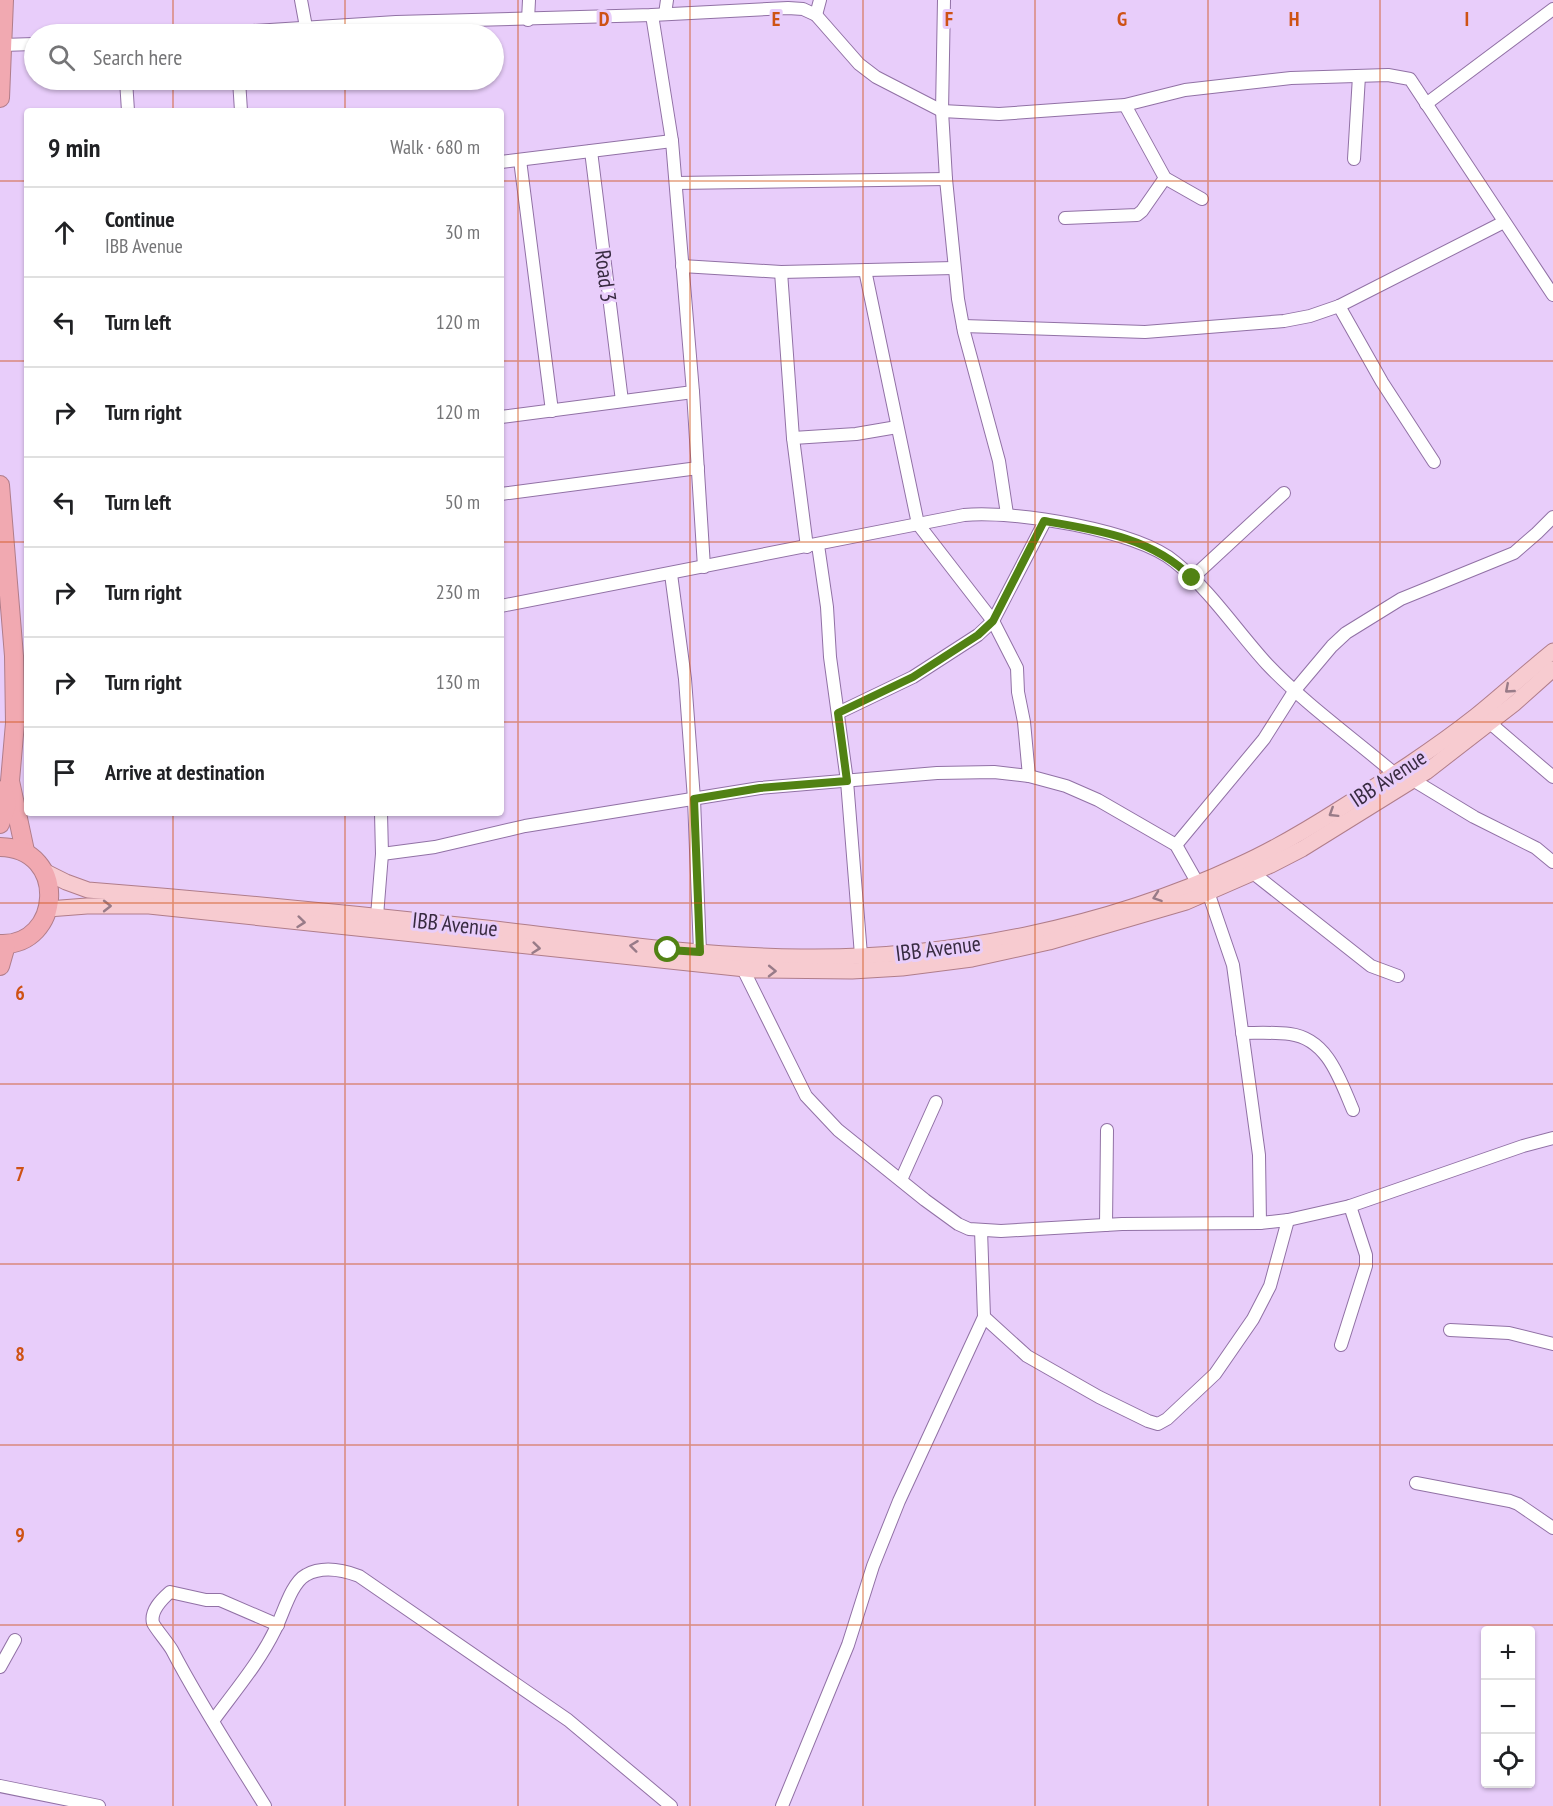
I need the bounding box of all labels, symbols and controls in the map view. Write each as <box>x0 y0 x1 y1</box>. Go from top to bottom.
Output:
text: D <box>599 6 610 32</box>
text: E <box>772 6 780 32</box>
text: F <box>945 6 953 32</box>
text: G <box>1117 6 1127 32</box>
text: H <box>1289 6 1299 32</box>
text: I <box>1465 6 1469 32</box>
search box <box>24 24 504 90</box>
icon: search <box>45 41 78 74</box>
text: Search here <box>93 43 182 71</box>
text: 9 min <box>48 131 101 164</box>
text: Walk · 680 m <box>390 134 480 160</box>
text: Continue <box>105 205 175 233</box>
icon: ahead <box>48 216 81 249</box>
text: 30 m <box>445 219 480 245</box>
text: IBB Avenue <box>105 233 183 259</box>
street label: Road 3 <box>589 248 623 304</box>
icon: left <box>48 306 81 339</box>
text: Turn left <box>105 308 171 336</box>
text: 120 m <box>436 309 480 335</box>
icon: right <box>48 396 81 429</box>
text: Turn right <box>105 398 182 426</box>
text: 120 m <box>436 399 480 425</box>
icon: left <box>48 486 81 519</box>
text: Turn left <box>105 488 171 516</box>
text: 50 m <box>445 489 480 515</box>
route end <box>1178 564 1204 590</box>
icon: right <box>48 576 81 609</box>
text: Turn right <box>105 578 182 606</box>
text: 230 m <box>436 579 480 605</box>
icon: right <box>48 666 81 699</box>
text: Turn right <box>105 668 182 696</box>
text: 130 m <box>436 669 480 695</box>
one-way arrow <box>1505 681 1516 692</box>
street label: IBB Avenue <box>1344 743 1432 813</box>
icon: arrive <box>48 756 81 789</box>
text: Arrive at destination <box>105 758 265 786</box>
one-way arrow <box>1328 806 1339 817</box>
one-way arrow <box>1152 890 1163 903</box>
one-way arrow <box>102 900 111 912</box>
street label: IBB Avenue <box>411 906 499 942</box>
one-way arrow <box>296 915 305 928</box>
street label: IBB Avenue <box>894 929 982 967</box>
route start <box>654 936 680 962</box>
one-way arrow <box>629 940 638 952</box>
one-way arrow <box>532 941 541 954</box>
one-way arrow <box>768 964 777 977</box>
text: 6 <box>15 980 25 1006</box>
text: 7 <box>15 1161 25 1187</box>
text: 8 <box>15 1341 25 1367</box>
text: 9 <box>15 1522 25 1548</box>
map controls <box>1481 1626 1535 1788</box>
button: + <box>1481 1626 1535 1680</box>
button: − <box>1481 1680 1535 1734</box>
button: locate <box>1481 1734 1535 1788</box>

